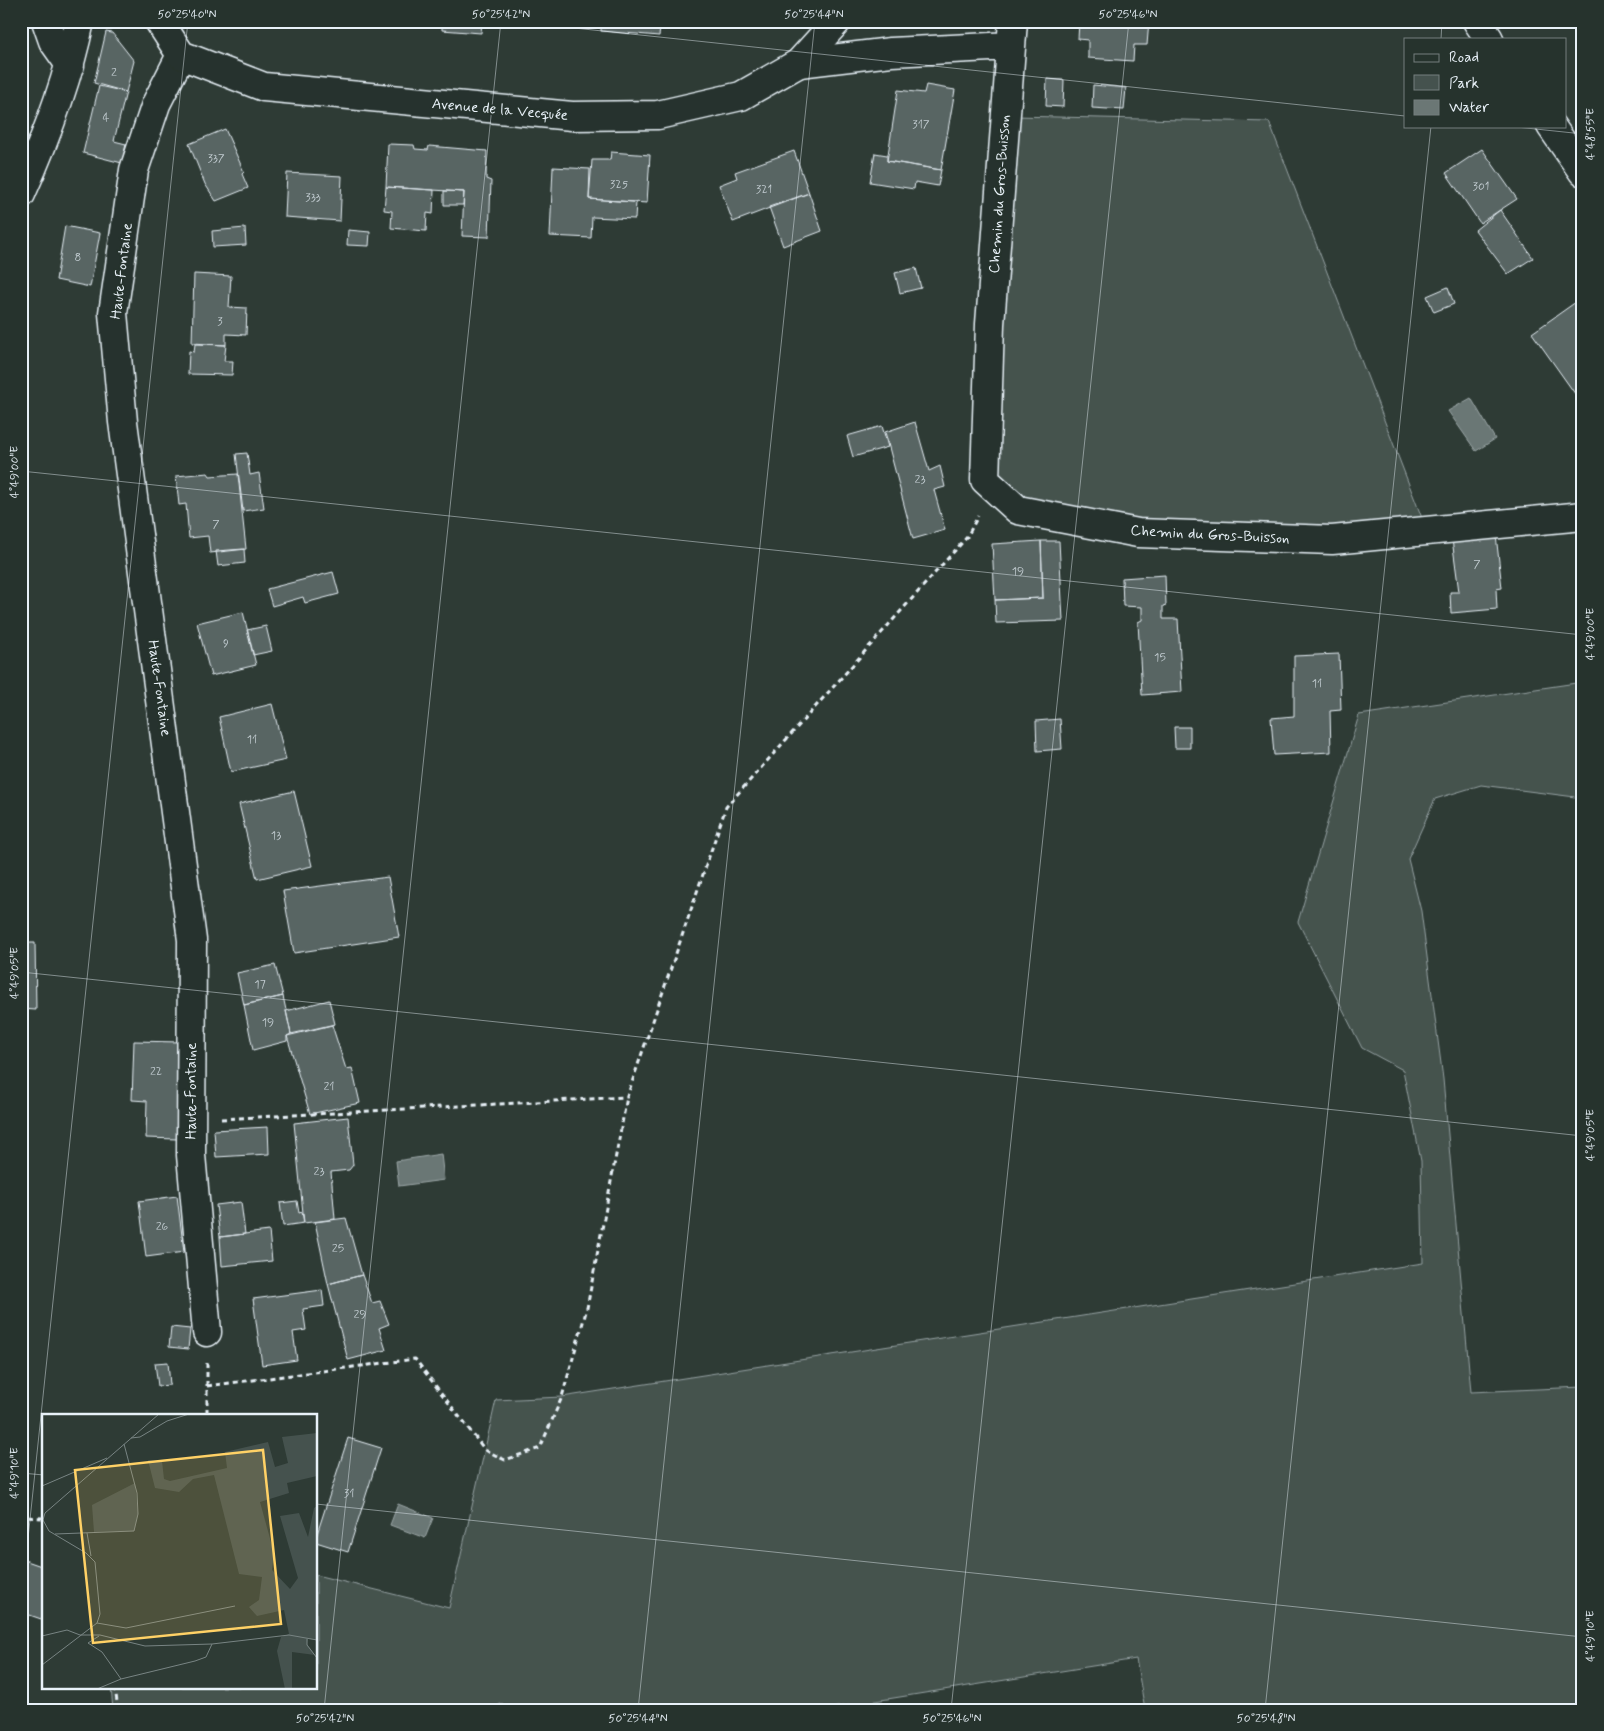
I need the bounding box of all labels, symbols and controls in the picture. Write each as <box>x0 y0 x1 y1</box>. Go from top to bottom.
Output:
text: 50°25'40"N <box>157 7 217 23</box>
text: 50°25'42"N <box>472 7 530 23</box>
text: 50°25'44"N <box>784 7 844 23</box>
text: 50°25'46"N <box>1099 7 1157 23</box>
legend <box>1404 38 1566 128</box>
text: Road <box>1449 48 1479 68</box>
house number: 2 <box>111 65 117 81</box>
text: Park <box>1449 74 1479 94</box>
street label: Avenue de la Vecquée <box>431 94 569 126</box>
text: Water <box>1449 98 1489 118</box>
text: 4°48'55"E <box>1583 108 1599 160</box>
house number: 4 <box>103 110 110 126</box>
street label: Chemin du Gros-Buisson <box>984 114 1016 274</box>
house number: 317 <box>912 117 930 133</box>
house number: 337 <box>207 151 225 167</box>
house number: 325 <box>610 177 629 193</box>
house number: 301 <box>1473 179 1489 195</box>
house number: 321 <box>756 182 772 198</box>
house number: 333 <box>305 190 321 206</box>
street label: Haute-Fontaine <box>106 222 138 320</box>
house number: 8 <box>75 250 81 266</box>
house number: 3 <box>217 314 223 330</box>
text: 4°49'00"E <box>7 446 23 498</box>
house number: 23 <box>915 472 925 488</box>
house number: 7 <box>212 517 220 533</box>
street label: Chemin du Gros-Buisson <box>1130 521 1290 549</box>
house number: 7 <box>1473 557 1481 573</box>
house number: 19 <box>1012 564 1024 580</box>
text: 4°49'00"E <box>1583 608 1599 660</box>
house number: 9 <box>223 636 229 652</box>
street label: Haute-Fontaine <box>142 639 176 738</box>
house number: 15 <box>1154 650 1166 666</box>
house number: 11 <box>1312 676 1322 692</box>
house number: 11 <box>247 732 257 748</box>
house number: 13 <box>271 828 281 844</box>
text: 4°49'05"E <box>7 947 23 999</box>
house number: 17 <box>254 977 266 993</box>
house number: 19 <box>262 1015 274 1031</box>
street label: Haute-Fontaine <box>182 1043 202 1139</box>
house number: 22 <box>150 1064 162 1080</box>
house number: 21 <box>323 1079 335 1095</box>
text: 4°49'05"E <box>1583 1109 1599 1161</box>
house number: 23 <box>314 1164 324 1180</box>
house number: 26 <box>156 1219 169 1235</box>
house number: 25 <box>332 1241 344 1257</box>
house number: 29 <box>353 1307 367 1323</box>
inset map <box>42 1414 318 1688</box>
text: 4°49'10"E <box>7 1447 23 1499</box>
house number: 31 <box>344 1486 354 1502</box>
text: 4°49'10"E <box>1583 1610 1599 1662</box>
text: 50°25'42"N <box>296 1711 354 1727</box>
text: 50°25'44"N <box>608 1711 668 1727</box>
text: 50°25'46"N <box>923 1711 981 1727</box>
text: 50°25'48"N <box>1237 1711 1295 1727</box>

